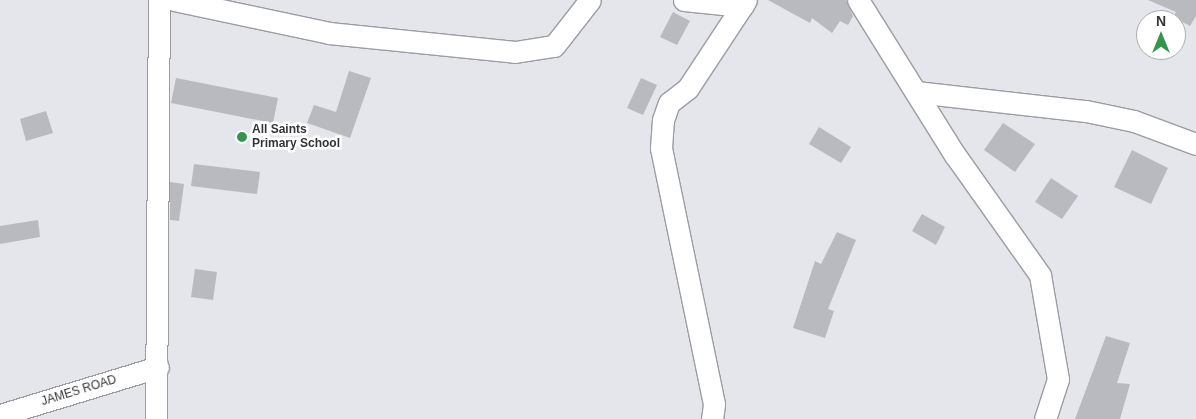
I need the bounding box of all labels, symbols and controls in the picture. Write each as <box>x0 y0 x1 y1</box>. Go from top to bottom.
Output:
north arrow <box>1136 10 1186 60</box>
text: N <box>1156 13 1166 29</box>
place label: All Saints Primary School <box>252 123 340 151</box>
marker: All Saints Primary School <box>236 131 248 143</box>
street label: JAMES ROAD <box>40 373 118 409</box>

